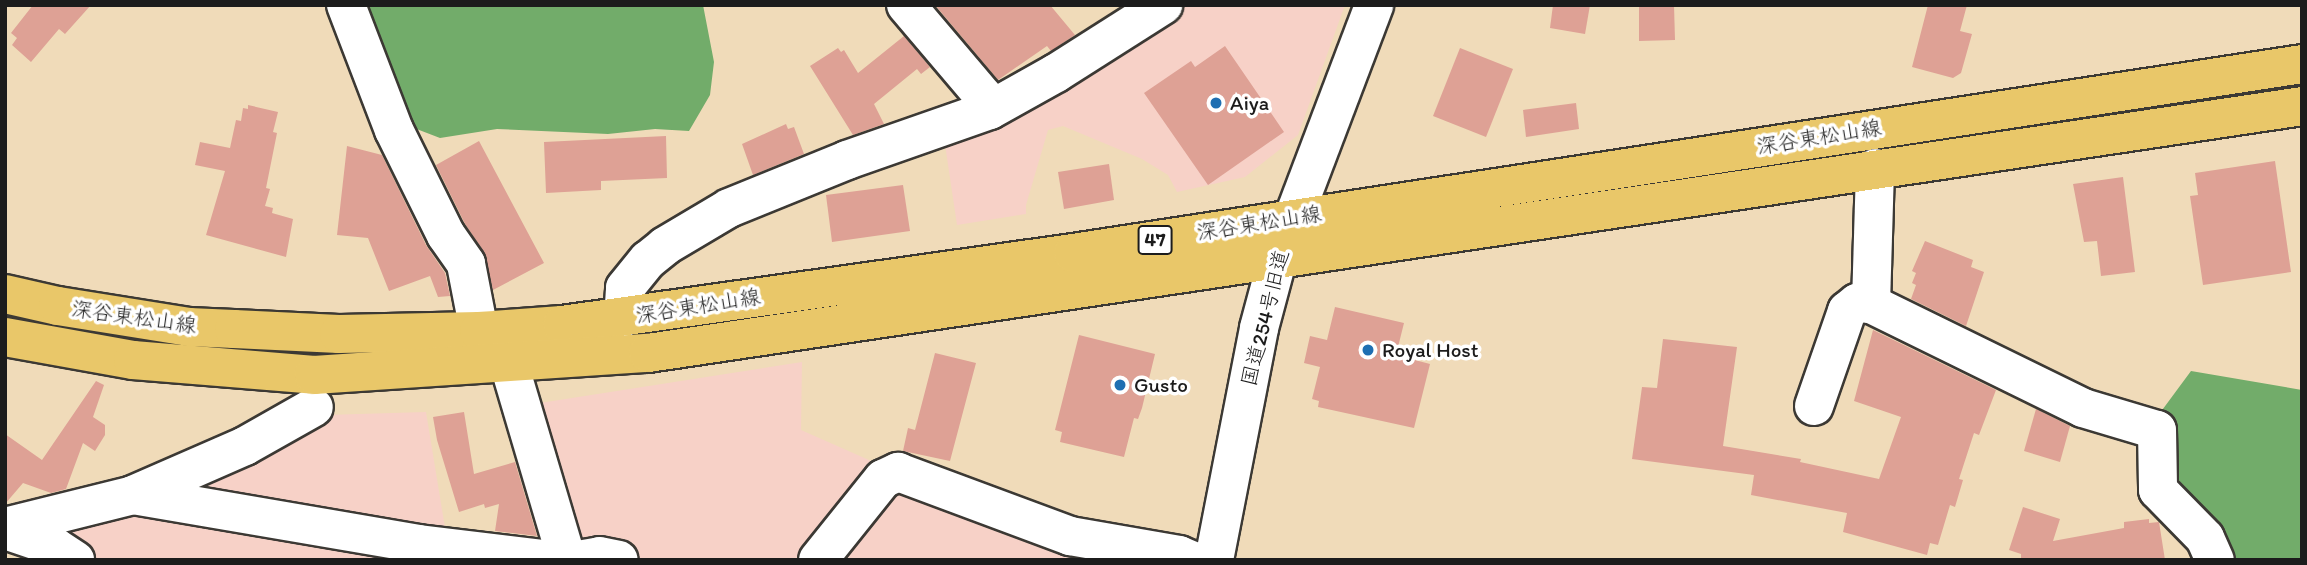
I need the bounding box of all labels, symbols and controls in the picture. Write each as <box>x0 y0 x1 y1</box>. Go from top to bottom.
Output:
place label: Aiya <box>1230 90 1269 116</box>
marker: Aiya <box>1208 95 1224 111</box>
street label: 深谷東松山線 <box>1755 115 1883 159</box>
street label: 深谷東松山線 <box>1195 201 1323 245</box>
road number: 47 <box>1138 224 1172 256</box>
street label: 国道254号旧道 <box>1236 247 1294 389</box>
street label: 深谷東松山線 <box>634 284 762 328</box>
street label: 深谷東松山線 <box>70 296 198 338</box>
place label: Royal Host <box>1382 337 1479 363</box>
marker: Royal Host <box>1360 342 1376 358</box>
place label: Gusto <box>1134 372 1188 398</box>
marker: Gusto <box>1112 377 1128 393</box>

